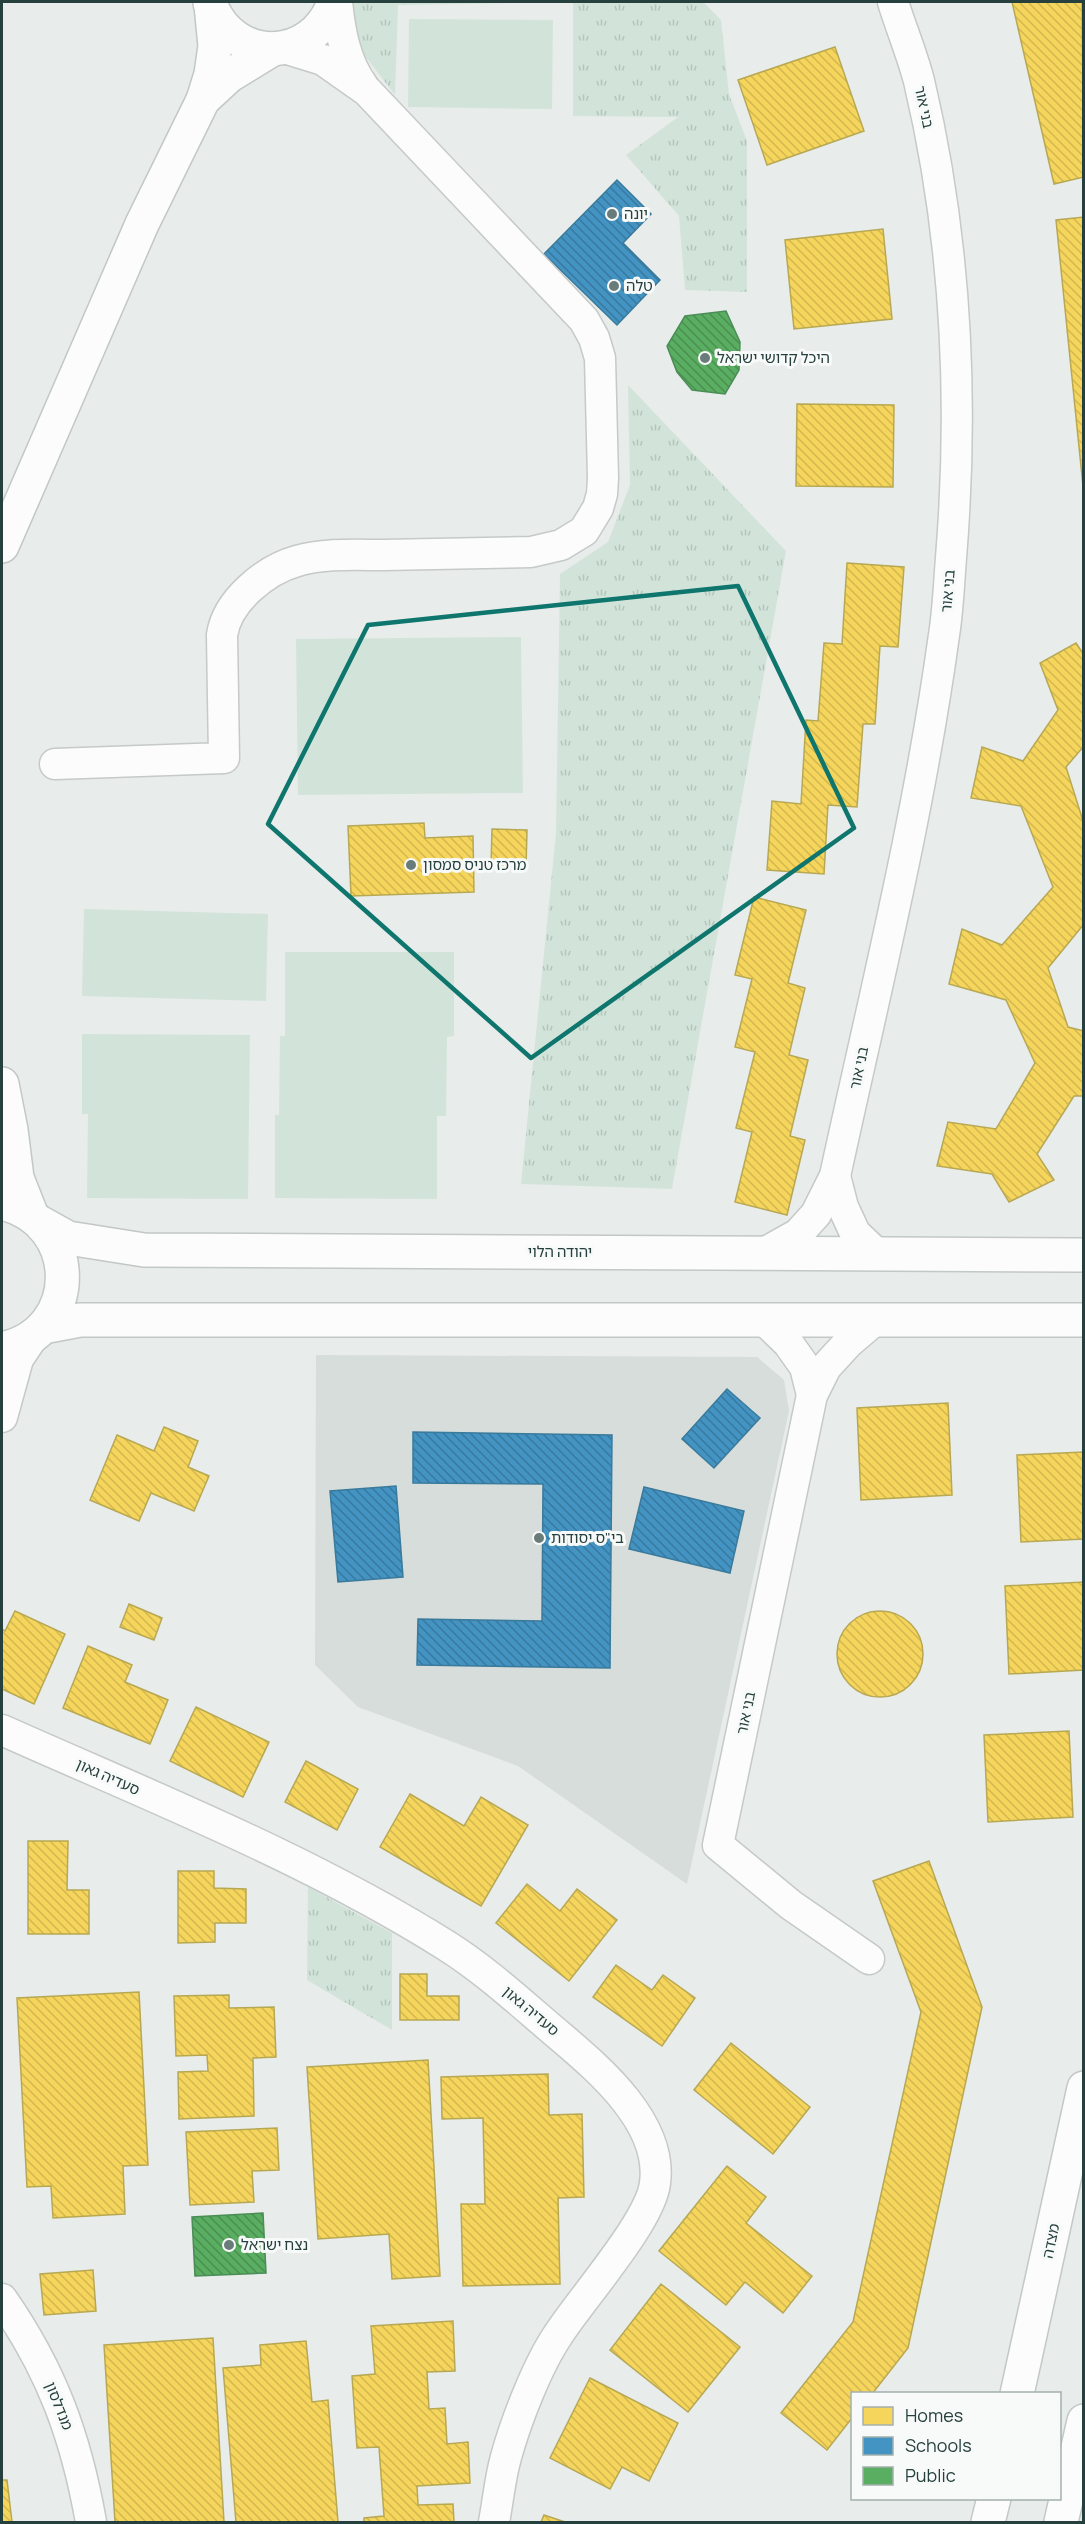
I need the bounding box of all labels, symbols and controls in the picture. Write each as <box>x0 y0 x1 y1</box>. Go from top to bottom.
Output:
street label: בני אור <box>910 84 939 131</box>
place label: יונה <box>624 203 648 224</box>
marker: יונה <box>605 207 619 221</box>
place label: טלה <box>626 275 653 296</box>
marker: טלה <box>607 279 621 293</box>
place label: היכל קדושי ישראל <box>717 347 830 368</box>
marker: היכל קדושי ישראל <box>698 351 712 365</box>
street label: בני אור <box>935 568 960 613</box>
place label: מרכז טניס סמסון <box>423 854 526 875</box>
marker: מרכז טניס סמסון <box>404 858 418 872</box>
street label: בני אור <box>844 1044 873 1091</box>
street label: יהודה הלוי <box>528 1241 592 1262</box>
place label: בי"ס יסודות <box>551 1527 624 1548</box>
marker: בי"ס יסודות <box>532 1531 546 1545</box>
street label: בני אור <box>731 1689 760 1736</box>
street label: סעדיה גאון <box>73 1753 143 1800</box>
street label: סעדיה גאון <box>499 1981 564 2040</box>
street label: מצדה <box>1037 2221 1064 2260</box>
place label: נצח ישראל <box>241 2234 308 2255</box>
marker: נצח ישראל <box>222 2238 236 2252</box>
street label: מנדלסון <box>40 2379 79 2433</box>
legend <box>851 2392 1061 2500</box>
text: Homes <box>905 2403 963 2427</box>
text: Schools <box>905 2433 972 2457</box>
text: Public <box>905 2463 956 2487</box>

